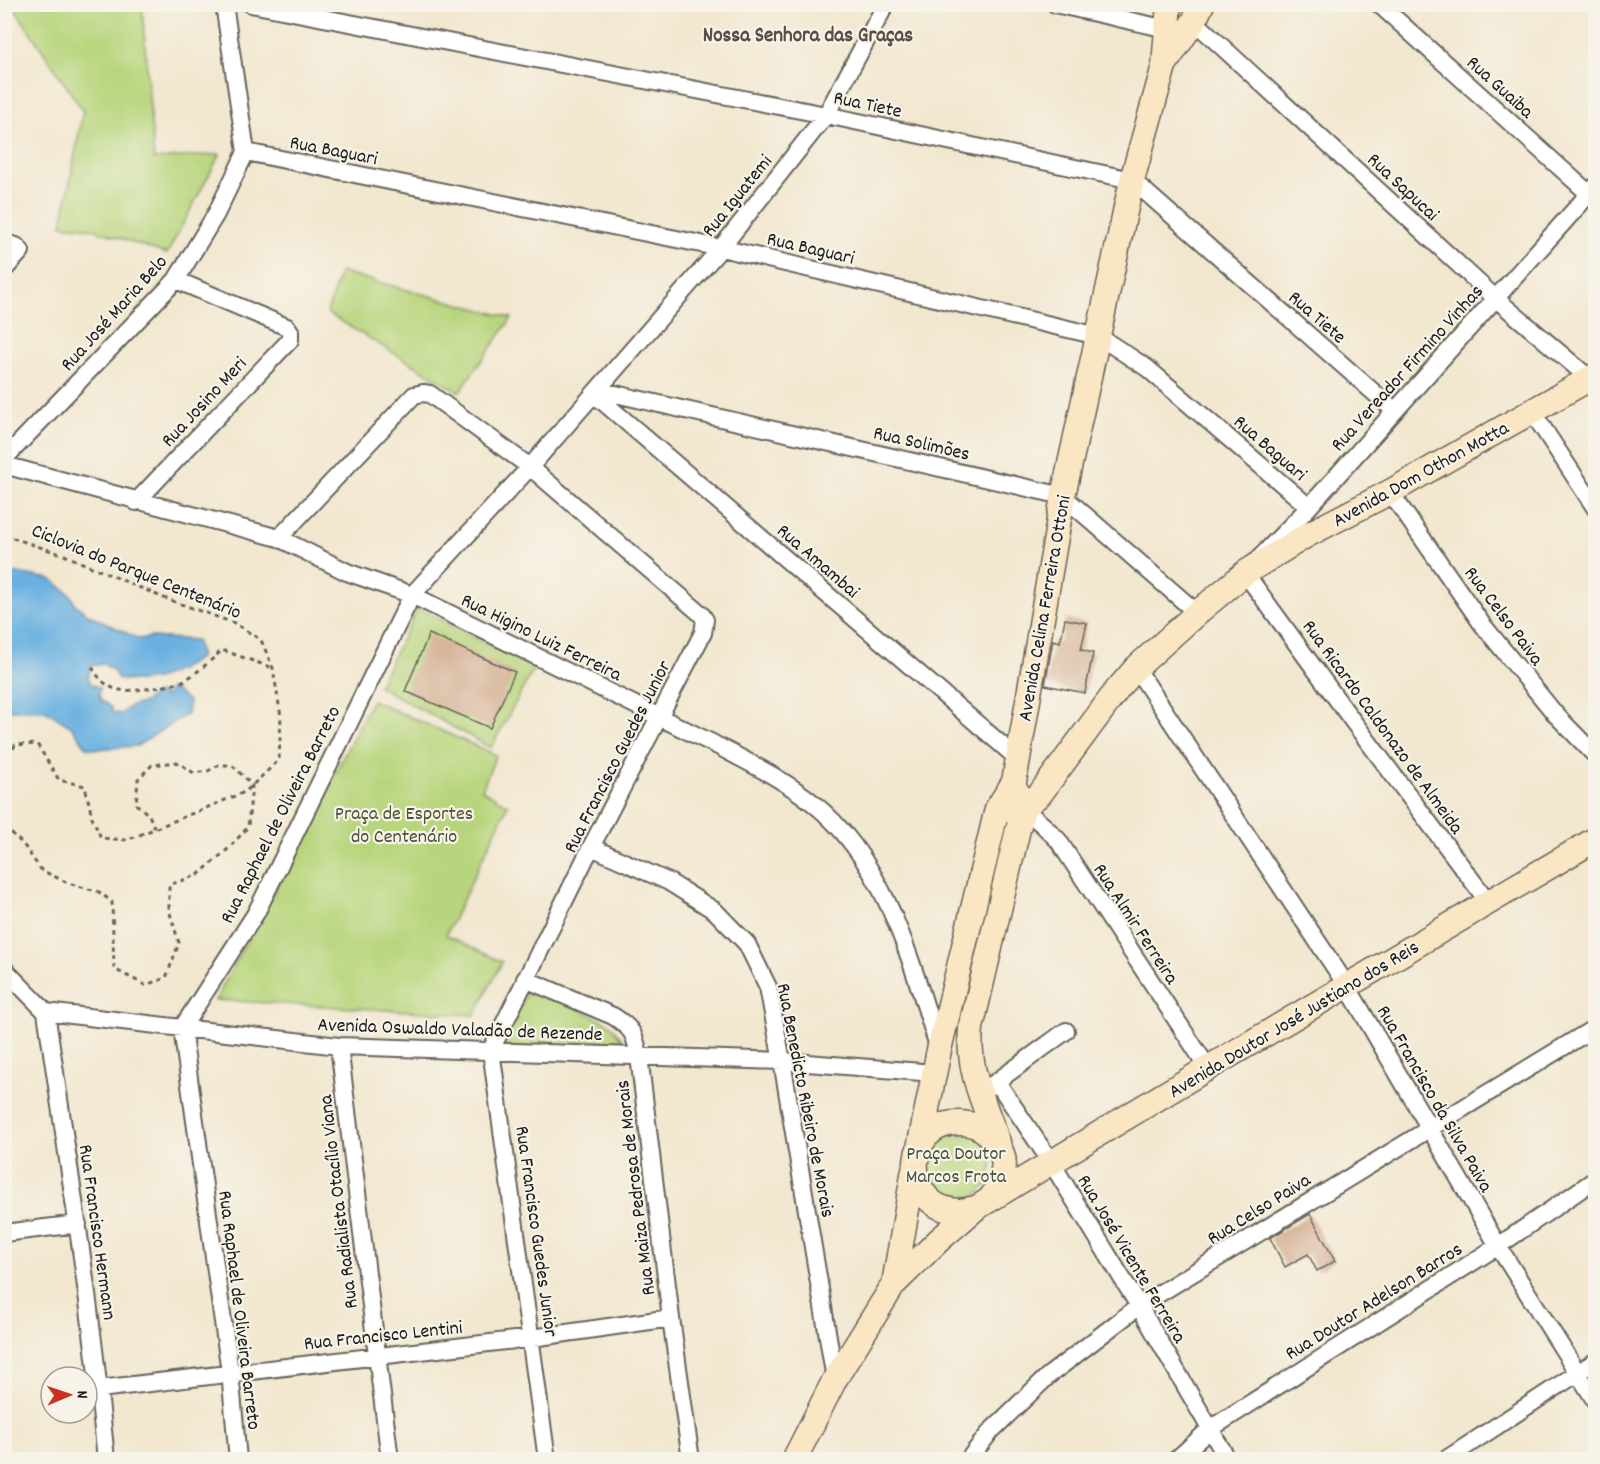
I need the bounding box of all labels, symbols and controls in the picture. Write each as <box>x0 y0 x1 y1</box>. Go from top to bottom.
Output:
district label: Nossa Senhora das Graças <box>703 22 913 52</box>
street label: Rua Guaiba <box>1459 50 1539 127</box>
street label: Rua Tiete <box>831 85 904 127</box>
street label: Rua Baguari <box>287 130 380 174</box>
street label: Rua Sapucai <box>1360 147 1444 229</box>
street label: Rua Iguatemi <box>696 149 781 244</box>
street label: Rua Baguari <box>764 226 857 274</box>
street label: Rua José Maria Belo <box>55 249 175 378</box>
street label: Rua Vereador Firmino Vinhas <box>1325 279 1491 459</box>
street label: Rua Tiete <box>1281 285 1351 352</box>
street label: Rua Josino Meri <box>156 351 255 455</box>
street label: Rua Baguari <box>1226 409 1312 489</box>
street label: Avenida Dom Othon Motta <box>1328 415 1515 536</box>
street label: Rua Solimões <box>870 420 972 470</box>
street label: Avenida Celina Ferreira Ottoni <box>1012 493 1080 724</box>
street label: Ciclovia do Parque Centenário <box>27 518 245 628</box>
street label: Rua Amambai <box>769 518 865 606</box>
street label: Rua Celso Paiva <box>1456 561 1550 673</box>
street label: Rua Higino Luiz Ferreira <box>456 588 626 690</box>
street label: Rua Ricardo Caldonazo de Almeida <box>1294 615 1469 841</box>
street label: Rua Francisco Guedes Junior <box>558 656 680 858</box>
street label: Rua Raphael de Oliveira Barreto <box>215 702 349 929</box>
park label: Praça de Esportes do Centenário <box>335 801 473 852</box>
street label: Rua Almir Ferreira <box>1085 859 1184 991</box>
street label: Avenida Doutor José Justiano dos Reis <box>1164 935 1425 1107</box>
street label: Rua Benedicto Ribeiro de Morais <box>768 981 841 1220</box>
street label: Rua Francisco da Silva Paiva <box>1368 1001 1499 1199</box>
street label: Avenida Oswaldo Valadão de Rezende <box>317 1012 603 1050</box>
street label: Rua Maiza Pedrosa de Morais <box>610 1078 664 1297</box>
street label: Rua Radialista Otacílio Viana <box>313 1093 367 1310</box>
street label: Rua Francisco Guedes Junior <box>506 1124 564 1339</box>
park label: Praça Doutor Marcos Frota <box>906 1141 1007 1192</box>
street label: Rua Francisco Hermann <box>70 1143 122 1322</box>
street label: Rua Celso Paiva <box>1202 1167 1317 1254</box>
street label: Rua José Vicente Ferreira <box>1069 1170 1192 1350</box>
street label: Rua Raphael de Oliveira Barreto <box>209 1189 267 1432</box>
street label: Rua Doutor Adelson Barros <box>1280 1236 1469 1369</box>
street label: Rua Francisco Lentini <box>303 1315 464 1359</box>
north arrow <box>39 1365 99 1425</box>
text: N <box>70 1390 93 1399</box>

